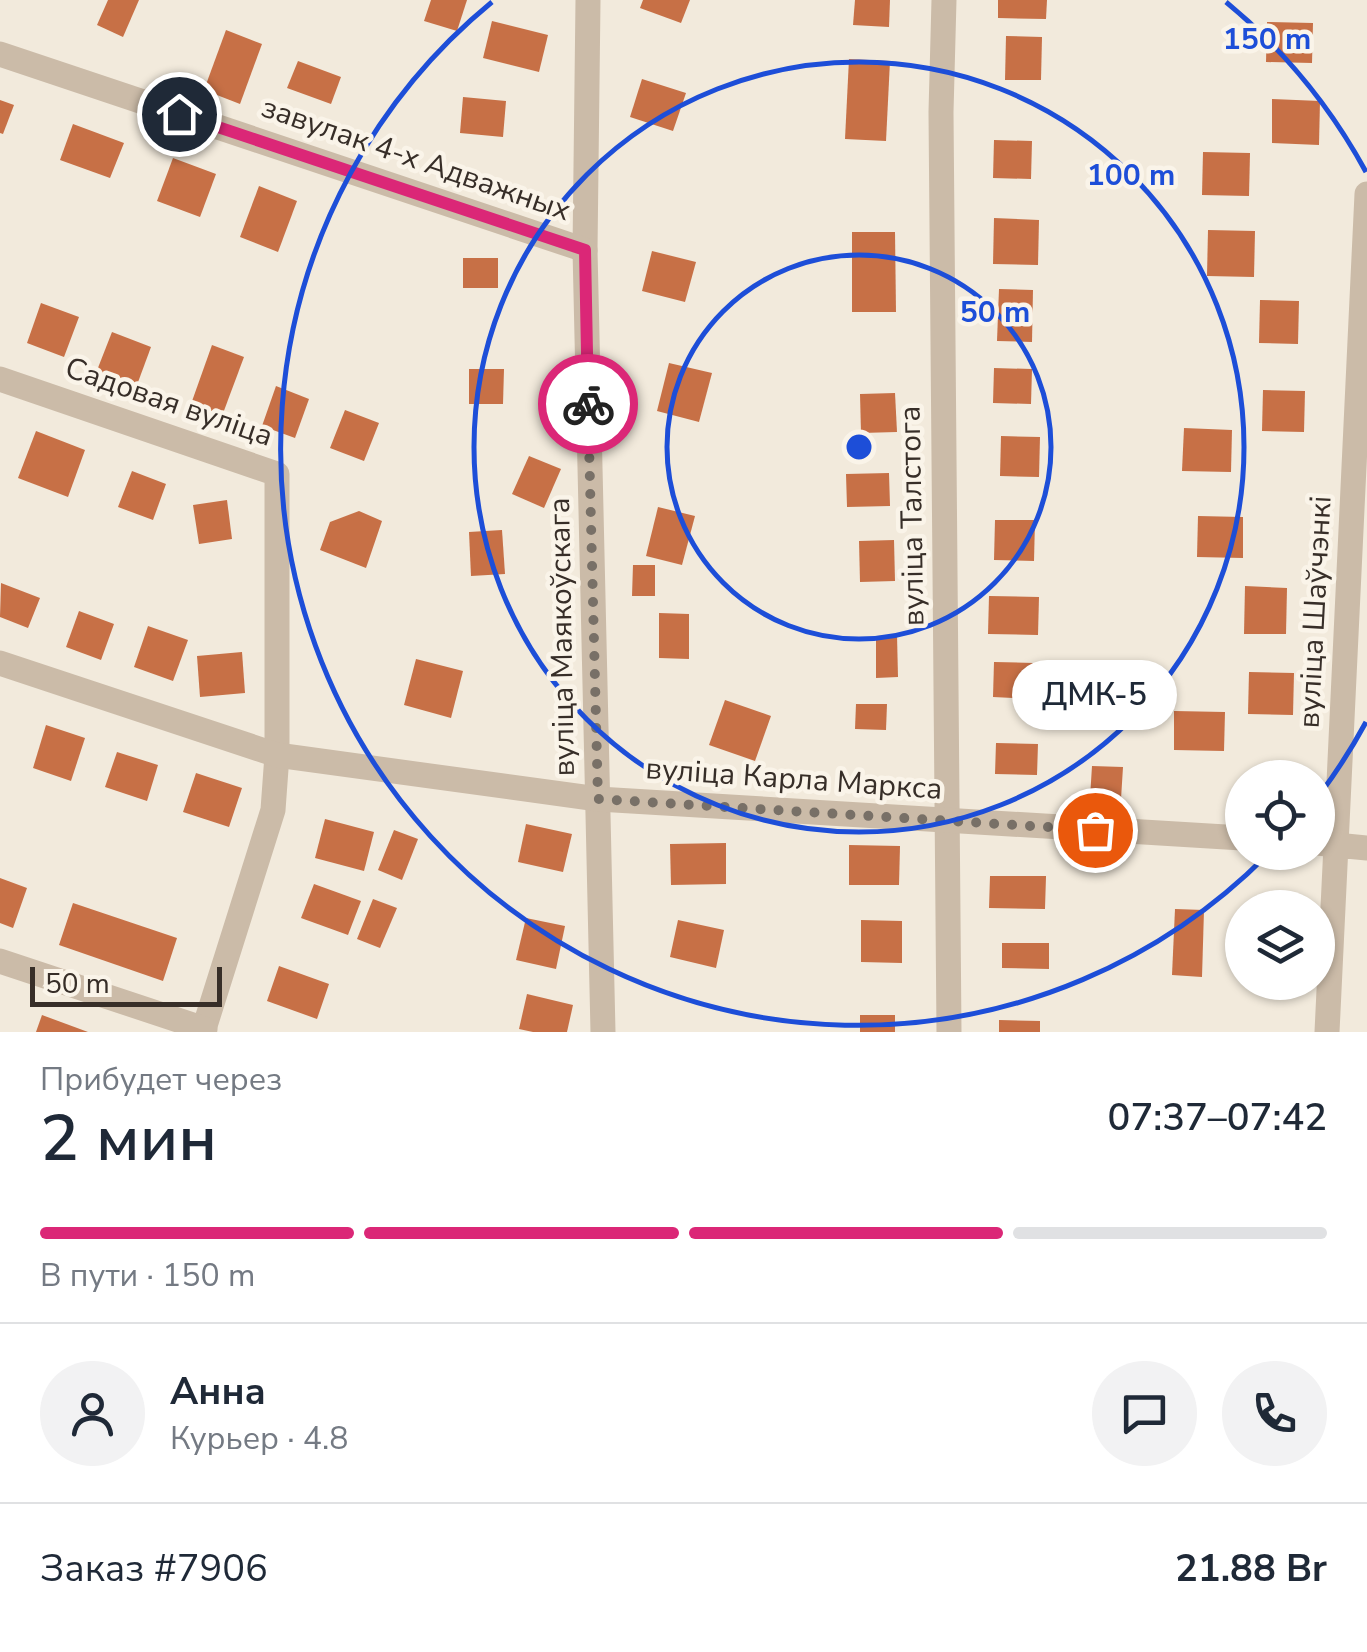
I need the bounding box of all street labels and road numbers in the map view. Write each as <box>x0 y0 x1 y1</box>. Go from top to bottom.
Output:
street label: завулак 4-х Адважных <box>256 87 576 231</box>
street label: Садовая вуліца <box>60 347 278 457</box>
street label: вуліца Талстога <box>890 405 934 627</box>
street label: вуліца Шаўчэнкі <box>1288 495 1342 729</box>
street label: вуліца Маякоўскага <box>539 497 585 777</box>
street label: вуліца Карла Маркса <box>644 748 944 810</box>

